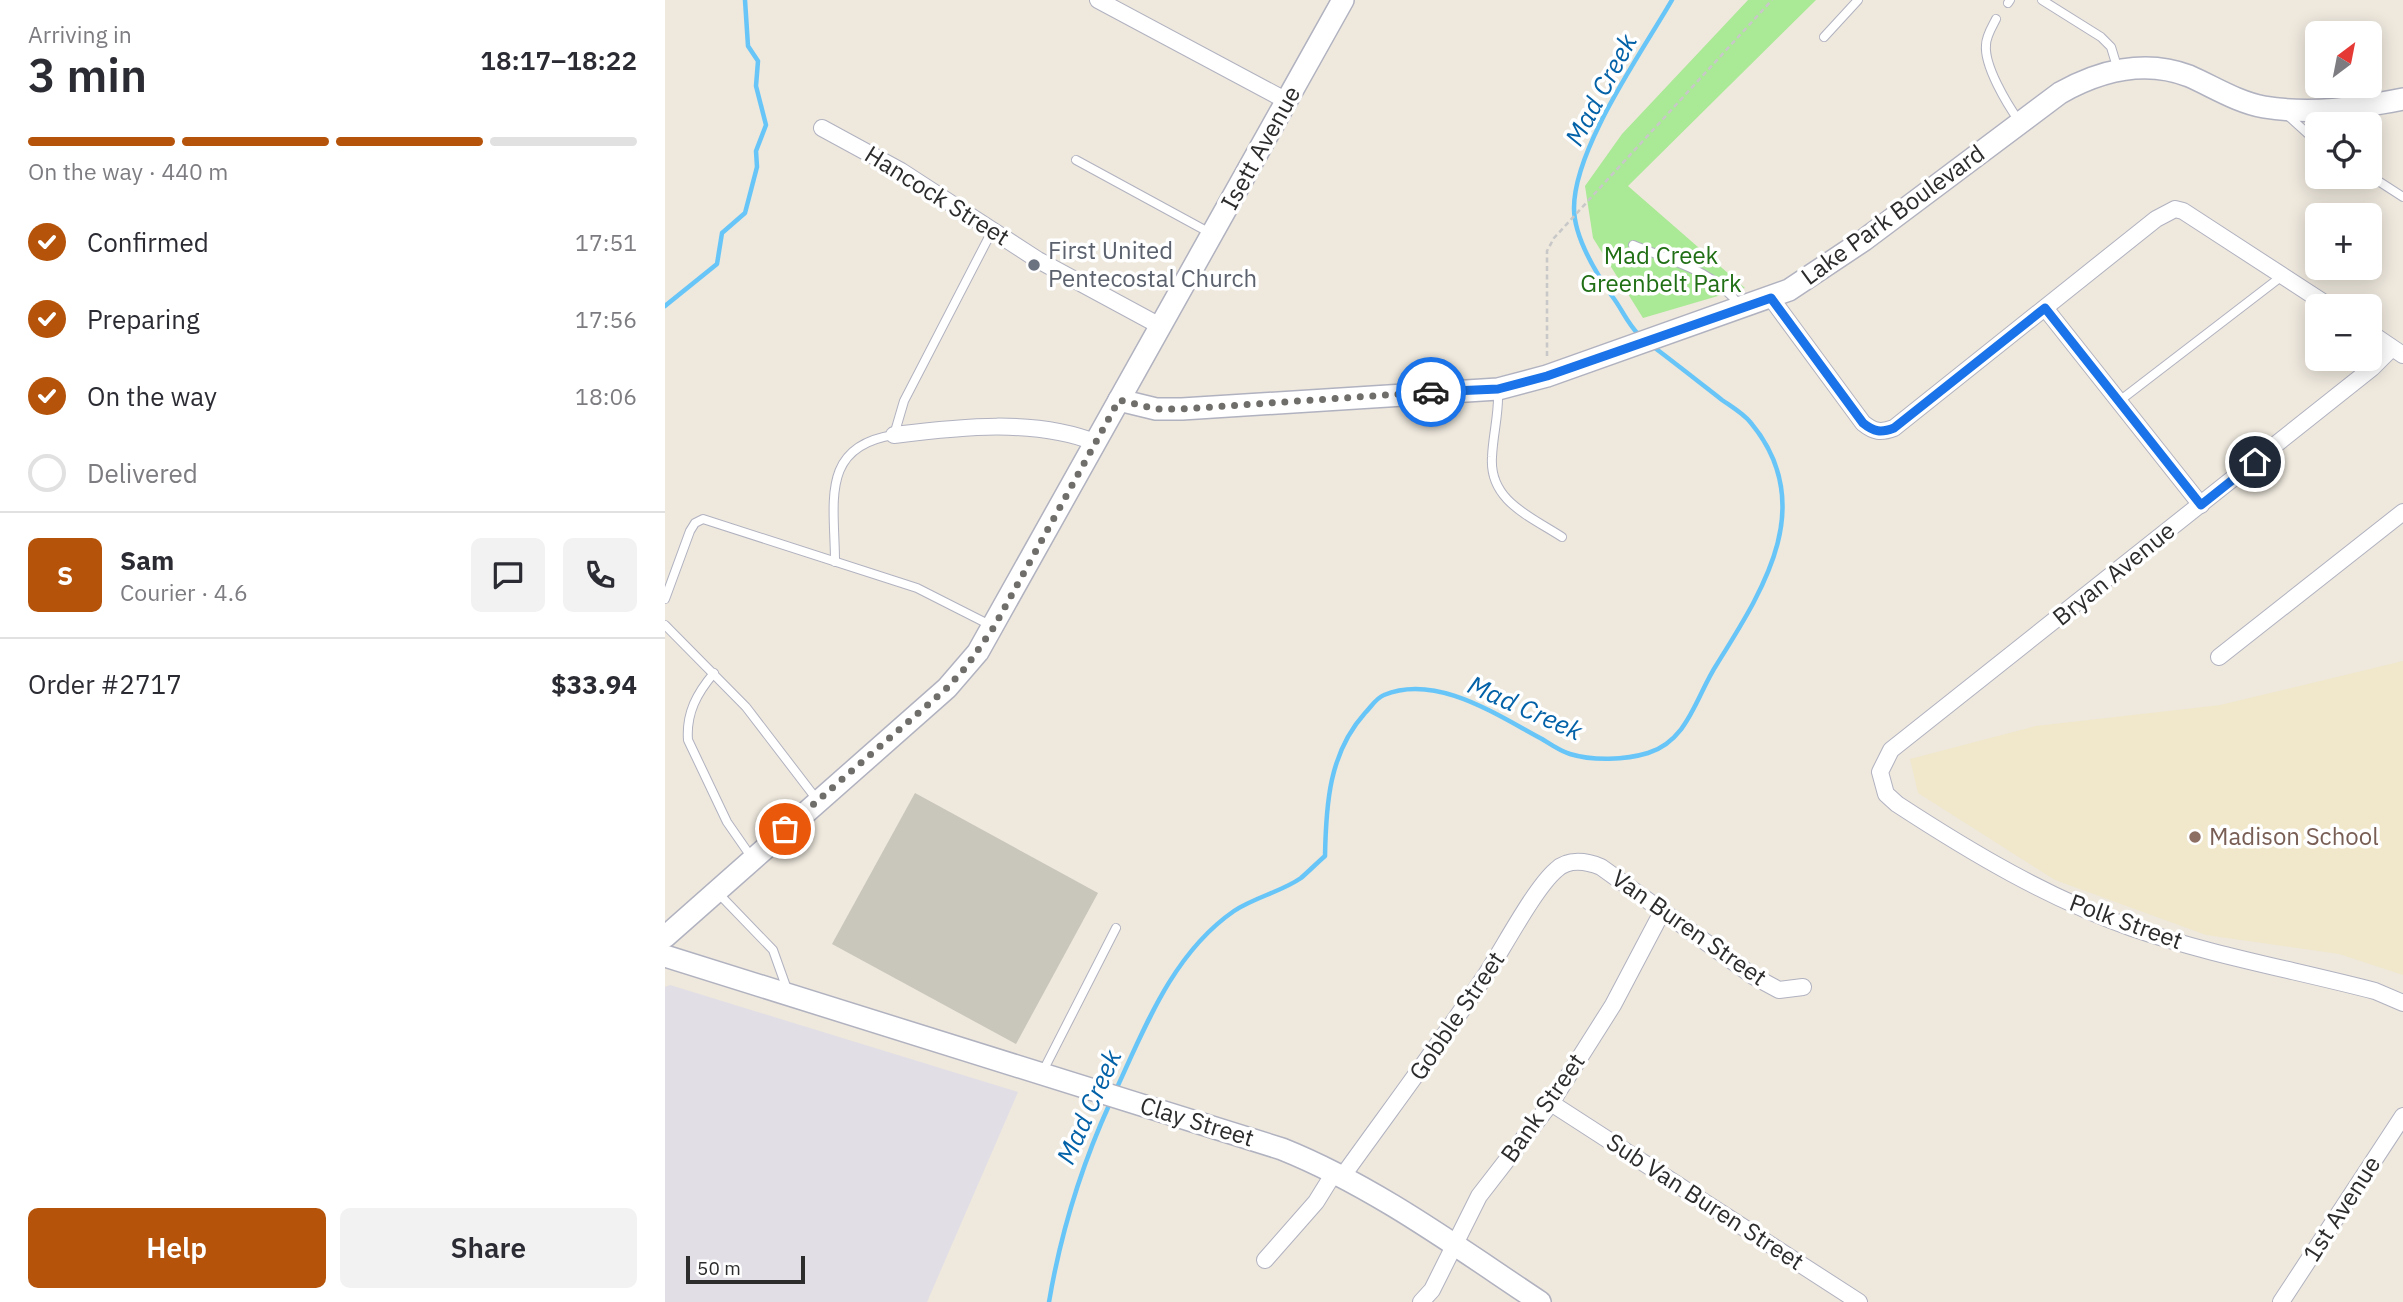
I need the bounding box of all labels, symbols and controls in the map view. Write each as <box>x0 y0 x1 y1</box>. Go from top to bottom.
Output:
text: Arriving in <box>28 19 132 49</box>
north arrow <box>2305 21 2382 98</box>
map controls <box>2305 21 2382 371</box>
water label: Mad Creek <box>1556 27 1644 151</box>
text: 18:17–18:22 <box>480 43 637 77</box>
text: 3 min <box>28 45 147 105</box>
street label: Isett Avenue <box>1213 80 1307 215</box>
button: locate <box>2305 112 2382 189</box>
street label: Lake Park Boulevard <box>1794 137 1991 292</box>
street label: Hancock Street <box>859 138 1016 252</box>
text: On the way · 440 m <box>28 156 228 186</box>
button: + <box>2305 203 2382 280</box>
icon: check <box>28 223 66 261</box>
text: Confirmed <box>87 225 209 259</box>
text: 17:51 <box>575 227 637 257</box>
place label: First United Pentecostal Church <box>1048 234 1257 294</box>
park label: Mad Creek Greenbelt Park <box>1580 239 1742 299</box>
marker: First United Pentecostal Church <box>1026 257 1042 273</box>
button: − <box>2305 294 2382 371</box>
icon: check <box>28 300 66 338</box>
text: Preparing <box>87 302 200 336</box>
text: 17:56 <box>575 304 637 334</box>
courier <box>1396 357 1466 427</box>
icon: car <box>1412 373 1450 411</box>
icon: check <box>28 377 66 415</box>
text: On the way <box>87 379 217 413</box>
text: 18:06 <box>575 381 637 411</box>
pin <box>2225 432 2285 492</box>
icon: home <box>2236 443 2274 481</box>
text: Delivered <box>87 456 198 490</box>
street label: Bryan Avenue <box>2046 514 2181 632</box>
button: chat <box>471 538 545 612</box>
button: phone <box>563 538 637 612</box>
text: Sam <box>120 543 174 577</box>
text: S <box>57 558 73 592</box>
text: Courier · 4.6 <box>120 577 248 607</box>
text: Order #2717 <box>28 667 182 701</box>
text: $33.94 <box>551 667 637 701</box>
water label: Mad Creek <box>1463 667 1588 748</box>
pin <box>755 799 815 859</box>
icon: bag <box>766 810 804 848</box>
place label: Madison School <box>2209 820 2379 852</box>
marker: Madison School <box>2187 829 2203 845</box>
street label: Van Buren Street <box>1606 862 1773 993</box>
street label: Polk Street <box>2065 886 2187 956</box>
street label: Gobble Street <box>1401 945 1511 1086</box>
water label: Mad Creek <box>1048 1044 1129 1169</box>
street label: Bank Street <box>1493 1047 1591 1168</box>
street label: Clay Street <box>1136 1089 1258 1154</box>
street label: Sub Van Buren Street <box>1601 1125 1810 1277</box>
street label: 1st Avenue <box>2295 1149 2387 1268</box>
button: Help <box>28 1208 326 1288</box>
button: Share <box>340 1208 637 1288</box>
scale bar <box>686 1253 805 1285</box>
text: 50 m <box>697 1256 741 1280</box>

